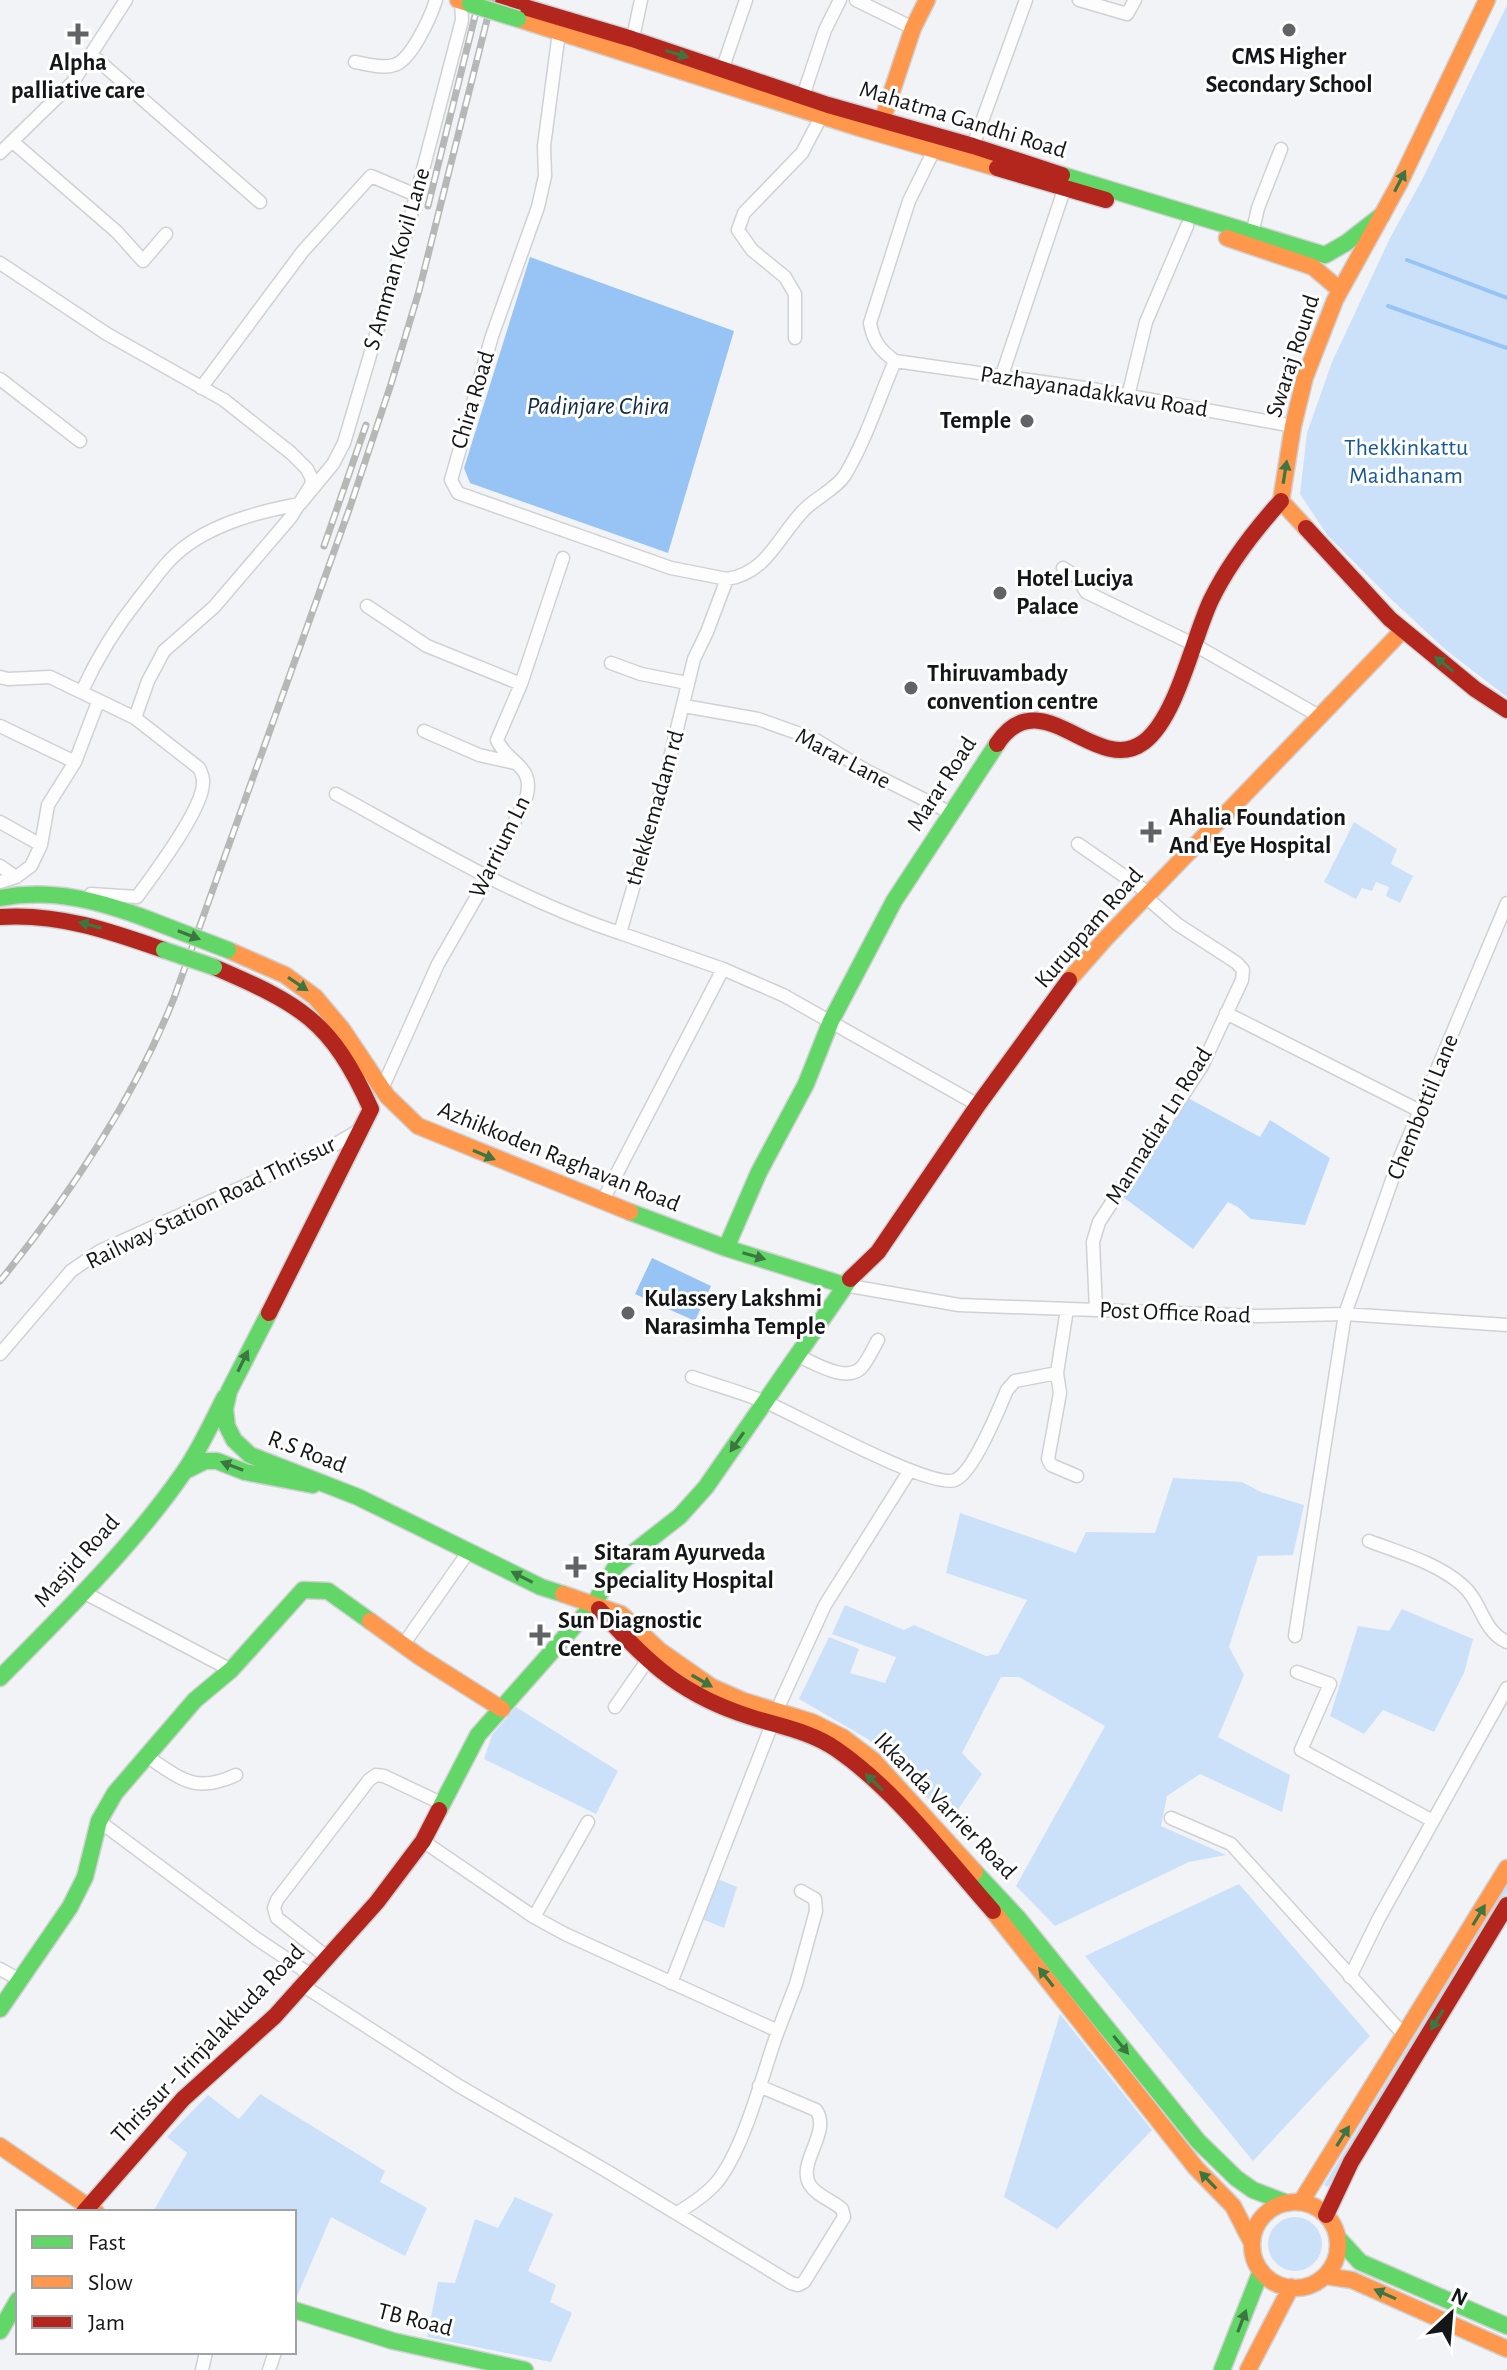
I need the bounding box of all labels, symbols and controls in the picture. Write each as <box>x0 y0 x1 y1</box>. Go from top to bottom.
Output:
marker: CMS Higher Secondary School <box>1280 21 1298 39</box>
marker: Alpha palliative care <box>67 23 89 45</box>
place label: CMS Higher Secondary School <box>1206 45 1372 97</box>
one-way arrow <box>665 48 689 61</box>
place label: Alpha palliative care <box>11 51 145 103</box>
street label: Mahatma Gandhi Road <box>857 77 1069 163</box>
street label: S Amman Kovil Lane <box>359 165 435 353</box>
one-way arrow <box>1393 169 1407 192</box>
street label: Swaraj Round <box>1262 292 1324 420</box>
street label: Chira Road <box>447 348 499 452</box>
street label: Pazhayanadakkavu Road <box>979 362 1209 422</box>
water label: Padinjare Chira <box>527 393 669 419</box>
place label: Temple <box>940 409 1011 433</box>
marker: Temple <box>1018 412 1036 430</box>
park label: Thekkinkattu Maidhanam <box>1344 436 1468 488</box>
one-way arrow <box>1279 460 1292 485</box>
place label: Hotel Luciya Palace <box>1016 567 1134 619</box>
marker: Hotel Luciya Palace <box>991 584 1009 602</box>
one-way arrow <box>1434 656 1454 673</box>
place label: Thiruvambady convention centre <box>927 662 1098 714</box>
marker: Thiruvambady convention centre <box>902 679 920 697</box>
street label: Marar Lane <box>791 724 895 794</box>
street label: thekkemadam rd <box>621 727 689 889</box>
street label: Marar Road <box>903 732 981 836</box>
street label: Warrium Ln <box>465 792 535 902</box>
place label: Ahalia Foundation And Eye Hospital <box>1169 806 1346 858</box>
marker: Ahalia Foundation And Eye Hospital <box>1140 821 1162 843</box>
street label: Kuruppam Road <box>1030 863 1148 993</box>
one-way arrow <box>78 918 103 930</box>
one-way arrow <box>177 929 201 942</box>
one-way arrow <box>287 976 309 991</box>
street label: Chembottil Lane <box>1383 1031 1463 1183</box>
street label: Mannadiar Ln Road <box>1101 1043 1217 1209</box>
street label: Azhikkoden Raghavan Road <box>435 1097 683 1217</box>
street label: Railway Station Road Thrissur <box>82 1132 340 1274</box>
one-way arrow <box>472 1149 496 1162</box>
one-way arrow <box>742 1250 766 1263</box>
place label: Kulassery Lakshmi Narasimha Temple <box>644 1287 826 1339</box>
street label: Post Office Road <box>1099 1298 1251 1328</box>
marker: Kulassery Lakshmi Narasimha Temple <box>619 1304 637 1322</box>
one-way arrow <box>237 1349 250 1372</box>
street label: R.S Road <box>265 1426 349 1478</box>
one-way arrow <box>729 1431 745 1453</box>
one-way arrow <box>220 1459 244 1472</box>
street label: Masjid Road <box>30 1510 124 1612</box>
place label: Sitaram Ayurveda Speciality Hospital <box>594 1541 774 1593</box>
marker: Sitaram Ayurveda Speciality Hospital <box>565 1556 587 1578</box>
one-way arrow <box>510 1570 533 1583</box>
place label: Sun Diagnostic Centre <box>558 1609 702 1661</box>
marker: Sun Diagnostic Centre <box>529 1624 551 1646</box>
one-way arrow <box>691 1674 713 1688</box>
street label: Ikkanda Varrier Road <box>869 1728 1021 1884</box>
one-way arrow <box>865 1773 884 1792</box>
one-way arrow <box>1471 1904 1485 1926</box>
street label: Thrissur - Irinjalakkuda Road <box>107 1940 309 2148</box>
one-way arrow <box>1038 1967 1055 1987</box>
one-way arrow <box>1431 2009 1445 2031</box>
one-way arrow <box>1112 2035 1128 2055</box>
one-way arrow <box>1335 2125 1349 2147</box>
one-way arrow <box>1199 2171 1218 2190</box>
legend <box>16 2210 296 2354</box>
text: Fast <box>88 2231 126 2255</box>
text: Slow <box>88 2271 133 2295</box>
north arrow <box>1411 2274 1491 2354</box>
text: N <box>1448 2284 1471 2310</box>
one-way arrow <box>1373 2288 1397 2301</box>
street label: TB Road <box>375 2299 455 2341</box>
one-way arrow <box>1236 2309 1249 2333</box>
text: Jam <box>88 2311 125 2335</box>

